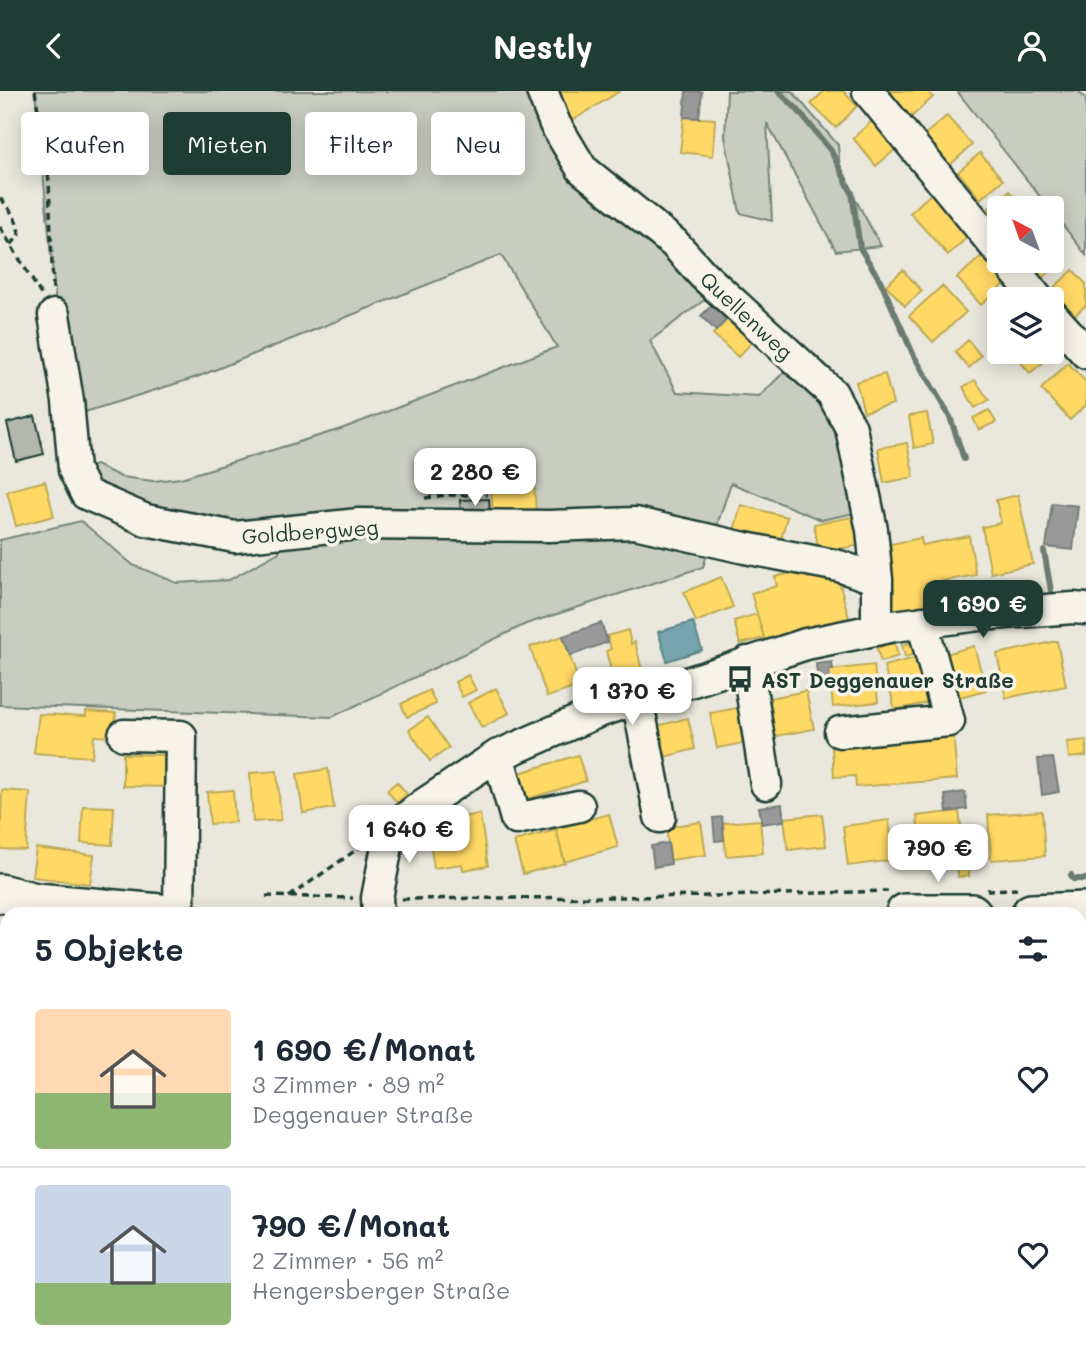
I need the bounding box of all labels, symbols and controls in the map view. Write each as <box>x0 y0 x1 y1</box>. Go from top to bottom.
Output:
text: Nestly <box>493 25 593 67</box>
icon: back <box>35 27 73 65</box>
icon: person <box>1013 27 1051 65</box>
chip: Kaufen <box>21 112 149 175</box>
chip: Mieten <box>163 112 291 175</box>
chip: Filter <box>305 112 417 175</box>
chip: Neu <box>431 112 525 175</box>
north arrow <box>987 196 1064 273</box>
map controls <box>987 196 1064 364</box>
street label: Quellenweg <box>695 265 799 365</box>
button: layers <box>987 287 1064 364</box>
pin: 2 280 € <box>410 449 540 508</box>
text: 2 280 € <box>430 456 520 486</box>
street label: Goldbergweg <box>241 513 379 549</box>
pin: 1 690 € <box>918 581 1048 640</box>
text: 1 690 € <box>939 588 1027 618</box>
bus stop icon: AST Deggenauer Straße <box>725 664 755 694</box>
place label: AST Deggenauer Straße <box>761 666 1014 693</box>
pin: 1 370 € <box>567 667 697 727</box>
text: 1 370 € <box>589 675 675 705</box>
pin: 1 640 € <box>344 805 474 865</box>
text: 1 640 € <box>365 813 453 843</box>
pin: 790 € <box>889 825 987 884</box>
text: 790 € <box>904 832 972 862</box>
text: 5 Objekte <box>35 929 183 969</box>
icon: filters <box>1014 930 1052 968</box>
text: 1 690 €/Monat <box>252 1029 476 1069</box>
icon: home <box>91 1037 175 1121</box>
icon: heart <box>1014 1060 1052 1098</box>
text: 3 Zimmer · 89 m² <box>252 1069 444 1099</box>
text: Deggenauer Straße <box>252 1099 474 1129</box>
text: 790 €/Monat <box>252 1205 450 1245</box>
icon: home <box>91 1213 175 1297</box>
icon: heart <box>1014 1236 1052 1274</box>
text: 2 Zimmer · 56 m² <box>252 1245 444 1275</box>
text: Hengersberger Straße <box>252 1275 510 1305</box>

